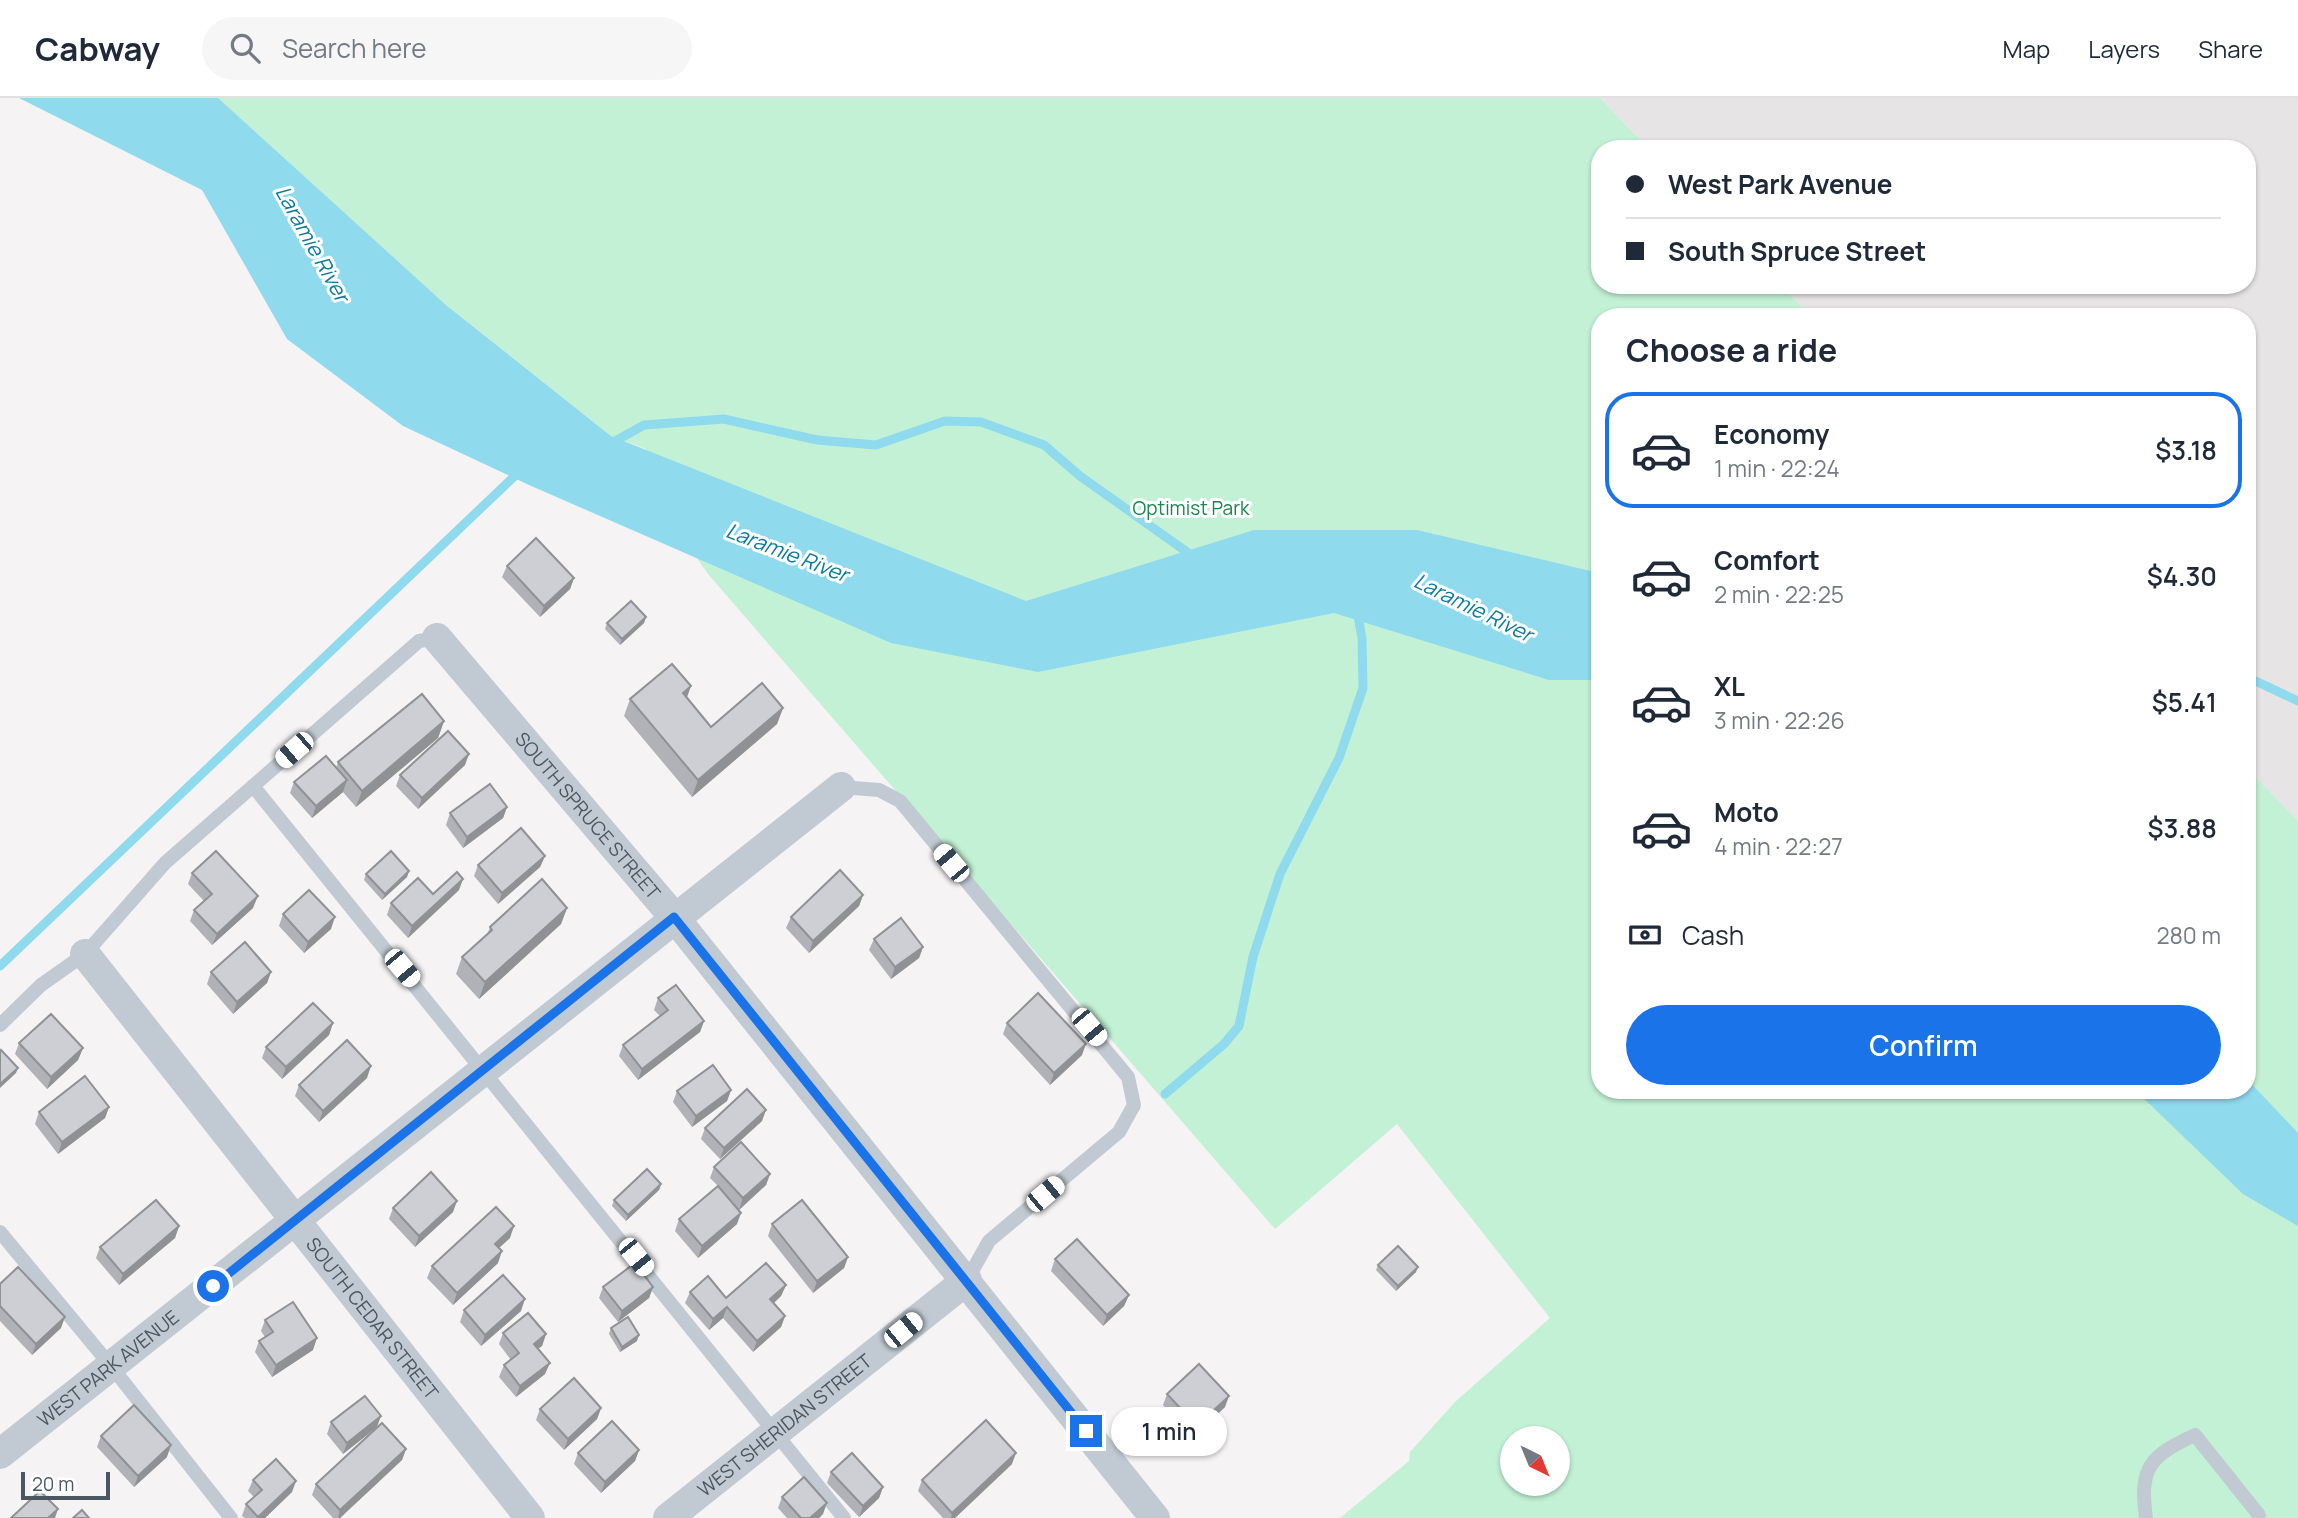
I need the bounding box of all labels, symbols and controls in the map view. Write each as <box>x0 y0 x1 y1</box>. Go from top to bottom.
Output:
search box <box>202 17 692 80</box>
text: Cabway <box>35 26 160 71</box>
icon: search <box>226 29 264 67</box>
text: Search here <box>282 30 427 66</box>
text: Map <box>2003 32 2050 65</box>
text: Layers <box>2088 32 2160 65</box>
text: Share <box>2198 32 2263 65</box>
text: West Park Avenue <box>1668 166 1892 202</box>
water label: Laramie River <box>269 180 357 309</box>
text: South Spruce Street <box>1668 233 1926 269</box>
text: Choose a ride <box>1626 328 1837 372</box>
text: Economy <box>1714 416 1829 452</box>
icon: car <box>1630 419 1693 482</box>
text: $3.18 <box>2155 432 2217 468</box>
text: 1 min · 22:24 <box>1714 452 1840 484</box>
park label: Optimist Park <box>1133 495 1250 521</box>
water label: Laramie River <box>722 516 855 589</box>
text: Comfort <box>1714 542 1820 578</box>
icon: car <box>1630 545 1693 608</box>
text: $4.30 <box>2147 558 2217 594</box>
water label: Laramie River <box>1409 566 1540 649</box>
text: 2 min · 22:25 <box>1714 578 1844 610</box>
text: XL <box>1714 668 1745 704</box>
icon: car <box>1630 671 1693 734</box>
text: $5.41 <box>2152 684 2217 720</box>
text: 3 min · 22:26 <box>1714 704 1845 736</box>
street label: SOUTH SPRUCE STREET <box>509 726 667 905</box>
car <box>272 728 317 772</box>
text: Moto <box>1714 794 1779 830</box>
icon: car <box>1630 797 1693 860</box>
text: $3.88 <box>2147 810 2217 846</box>
text: 4 min · 22:27 <box>1714 830 1843 862</box>
car <box>930 840 973 886</box>
icon: cash <box>1626 916 1664 954</box>
text: Cash <box>1682 917 1744 953</box>
text: 280 m <box>2156 919 2221 951</box>
car <box>381 945 424 991</box>
car <box>1068 1004 1111 1050</box>
button: Confirm <box>1626 1005 2221 1085</box>
car <box>1023 1172 1068 1216</box>
street label: SOUTH CEDAR STREET <box>300 1232 445 1405</box>
car <box>615 1234 658 1280</box>
route start <box>197 1270 229 1302</box>
street label: WEST PARK AVENUE <box>32 1304 184 1432</box>
car <box>881 1309 926 1351</box>
street label: WEST SHERIDAN STREET <box>692 1347 878 1503</box>
callout: 1 min <box>1110 1406 1226 1456</box>
route end <box>1070 1415 1102 1447</box>
text: 1 min <box>1142 1415 1196 1447</box>
north arrow <box>1500 1426 1570 1496</box>
map controls <box>1500 1426 1570 1496</box>
scale bar <box>21 1469 110 1501</box>
text: 20 m <box>32 1471 74 1497</box>

